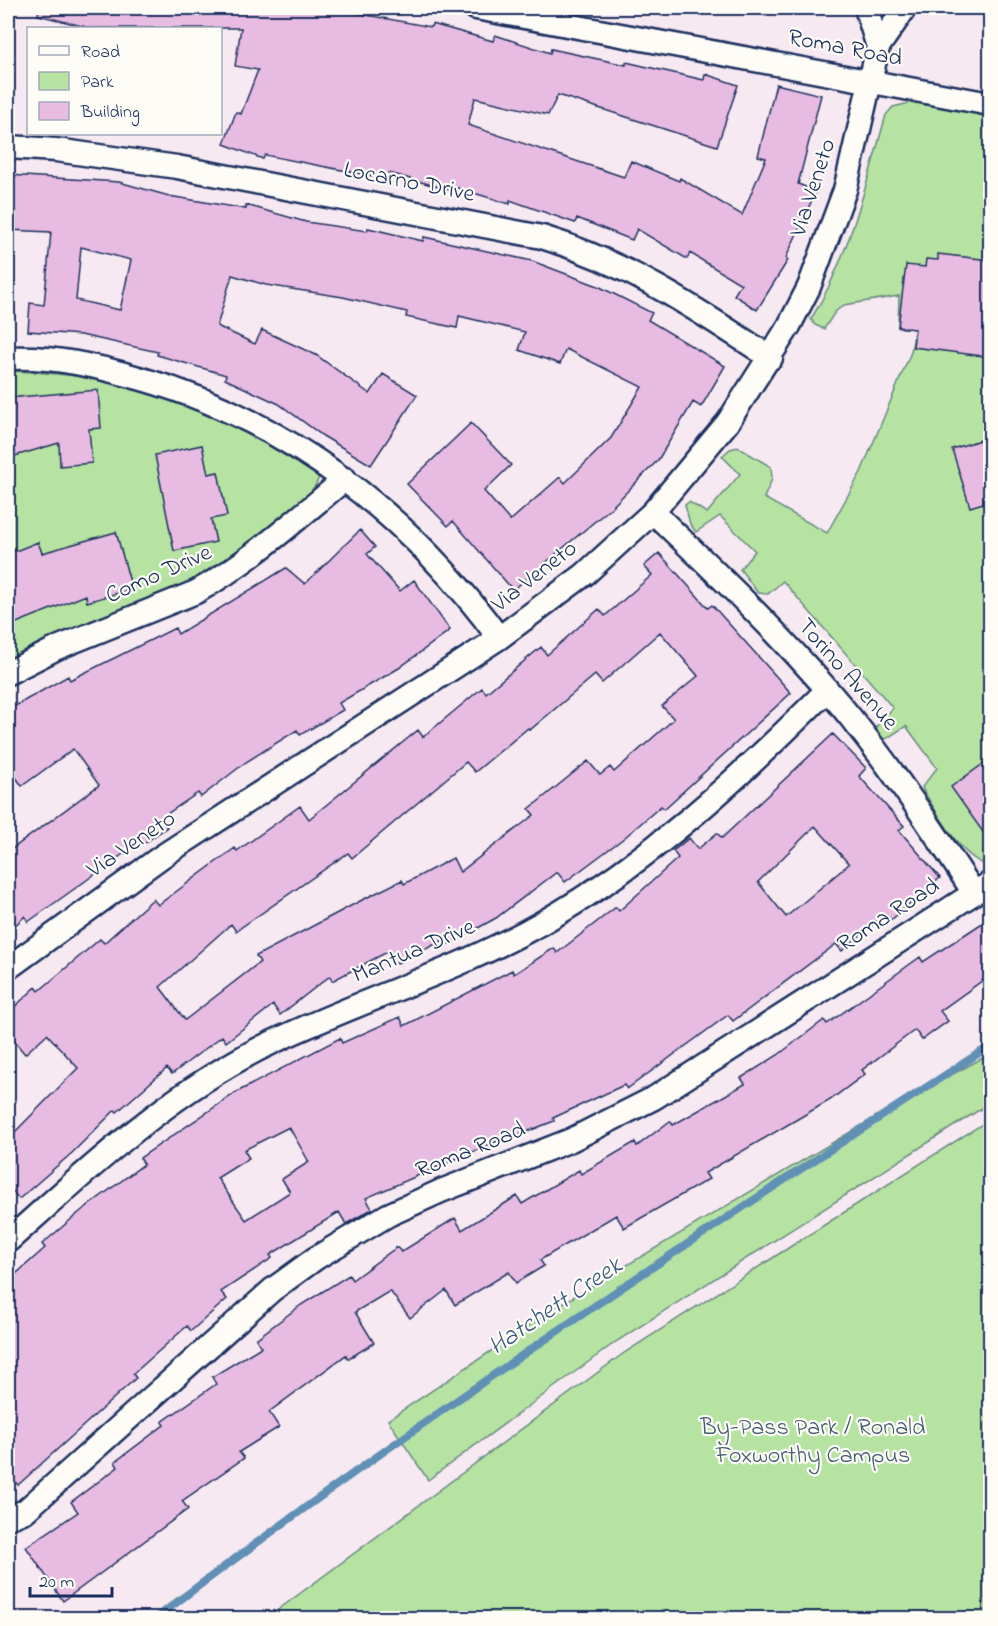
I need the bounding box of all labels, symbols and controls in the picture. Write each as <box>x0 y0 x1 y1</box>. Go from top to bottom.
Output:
street label: Roma Road <box>785 21 906 77</box>
legend <box>27 27 222 135</box>
text: Road <box>81 40 120 66</box>
text: Park <box>81 70 114 96</box>
text: Building <box>80 100 140 127</box>
street label: Via Veneto <box>781 135 846 242</box>
street label: Locarno Drive <box>340 153 478 213</box>
street label: Via Veneto <box>484 532 586 622</box>
street label: Como Drive <box>100 536 218 614</box>
street label: Torino Avenue <box>788 611 906 739</box>
street label: Via Veneto <box>80 802 184 888</box>
street label: Roma Road <box>831 870 947 962</box>
street label: Mantua Drive <box>347 910 481 994</box>
street label: Roma Road <box>411 1113 532 1189</box>
water label: Hatchett Creek <box>481 1247 632 1366</box>
park label: By-Pass Park / Ronald Foxworthy Campus <box>699 1411 926 1475</box>
scale bar <box>30 1560 112 1598</box>
text: 20 m <box>39 1570 74 1596</box>

